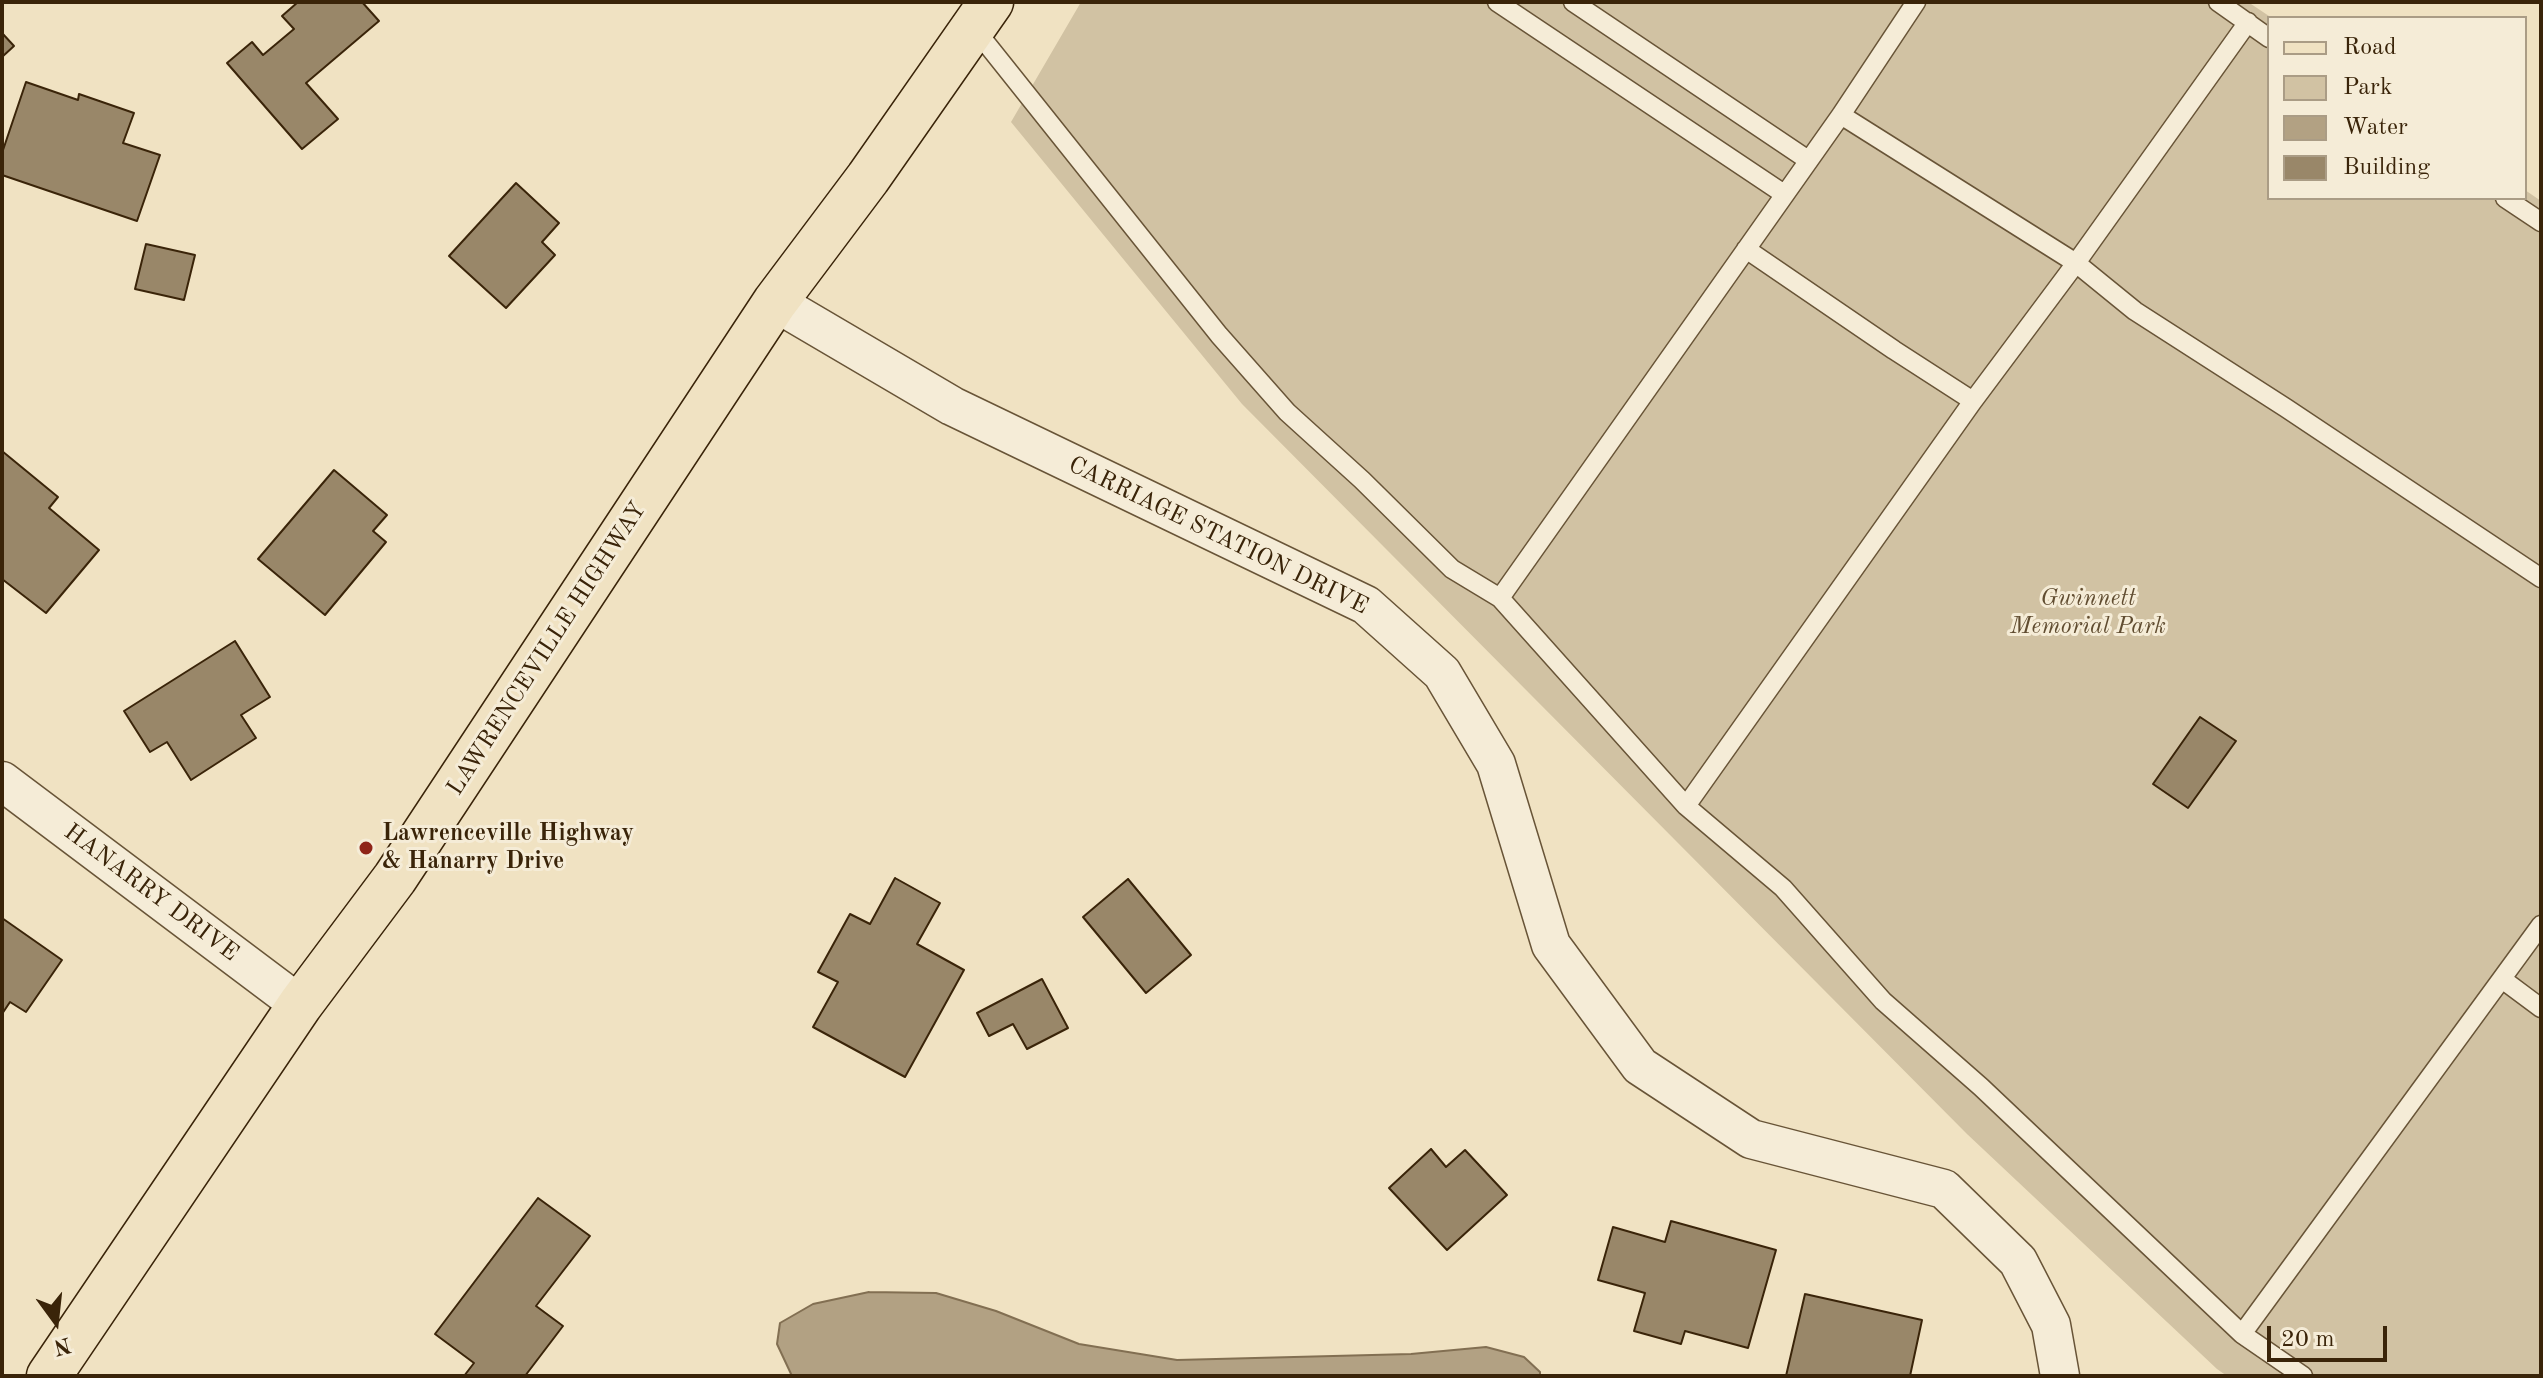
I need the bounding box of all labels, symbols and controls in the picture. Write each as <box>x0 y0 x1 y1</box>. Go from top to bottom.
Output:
legend <box>2267 16 2527 200</box>
text: Road <box>2343 36 2396 60</box>
text: Park <box>2343 76 2392 100</box>
text: Water <box>2343 116 2408 140</box>
text: Building <box>2343 156 2430 180</box>
street label: CARRIAGE STATION DRIVE <box>1063 451 1373 621</box>
street label: LAWRENCEVILLE HIGHWAY <box>441 497 653 801</box>
park label: Gwinnett Memorial Park <box>2010 585 2166 641</box>
street label: HANARRY DRIVE <box>58 818 244 968</box>
place label: Lawrenceville Highway & Hanarry Drive <box>382 820 634 876</box>
marker: Lawrenceville Highway & Hanarry Drive <box>357 839 375 857</box>
north arrow <box>16 1282 96 1362</box>
scale bar <box>2271 1310 2391 1360</box>
text: 20 m <box>2281 1328 2335 1352</box>
text: N <box>51 1332 73 1358</box>

